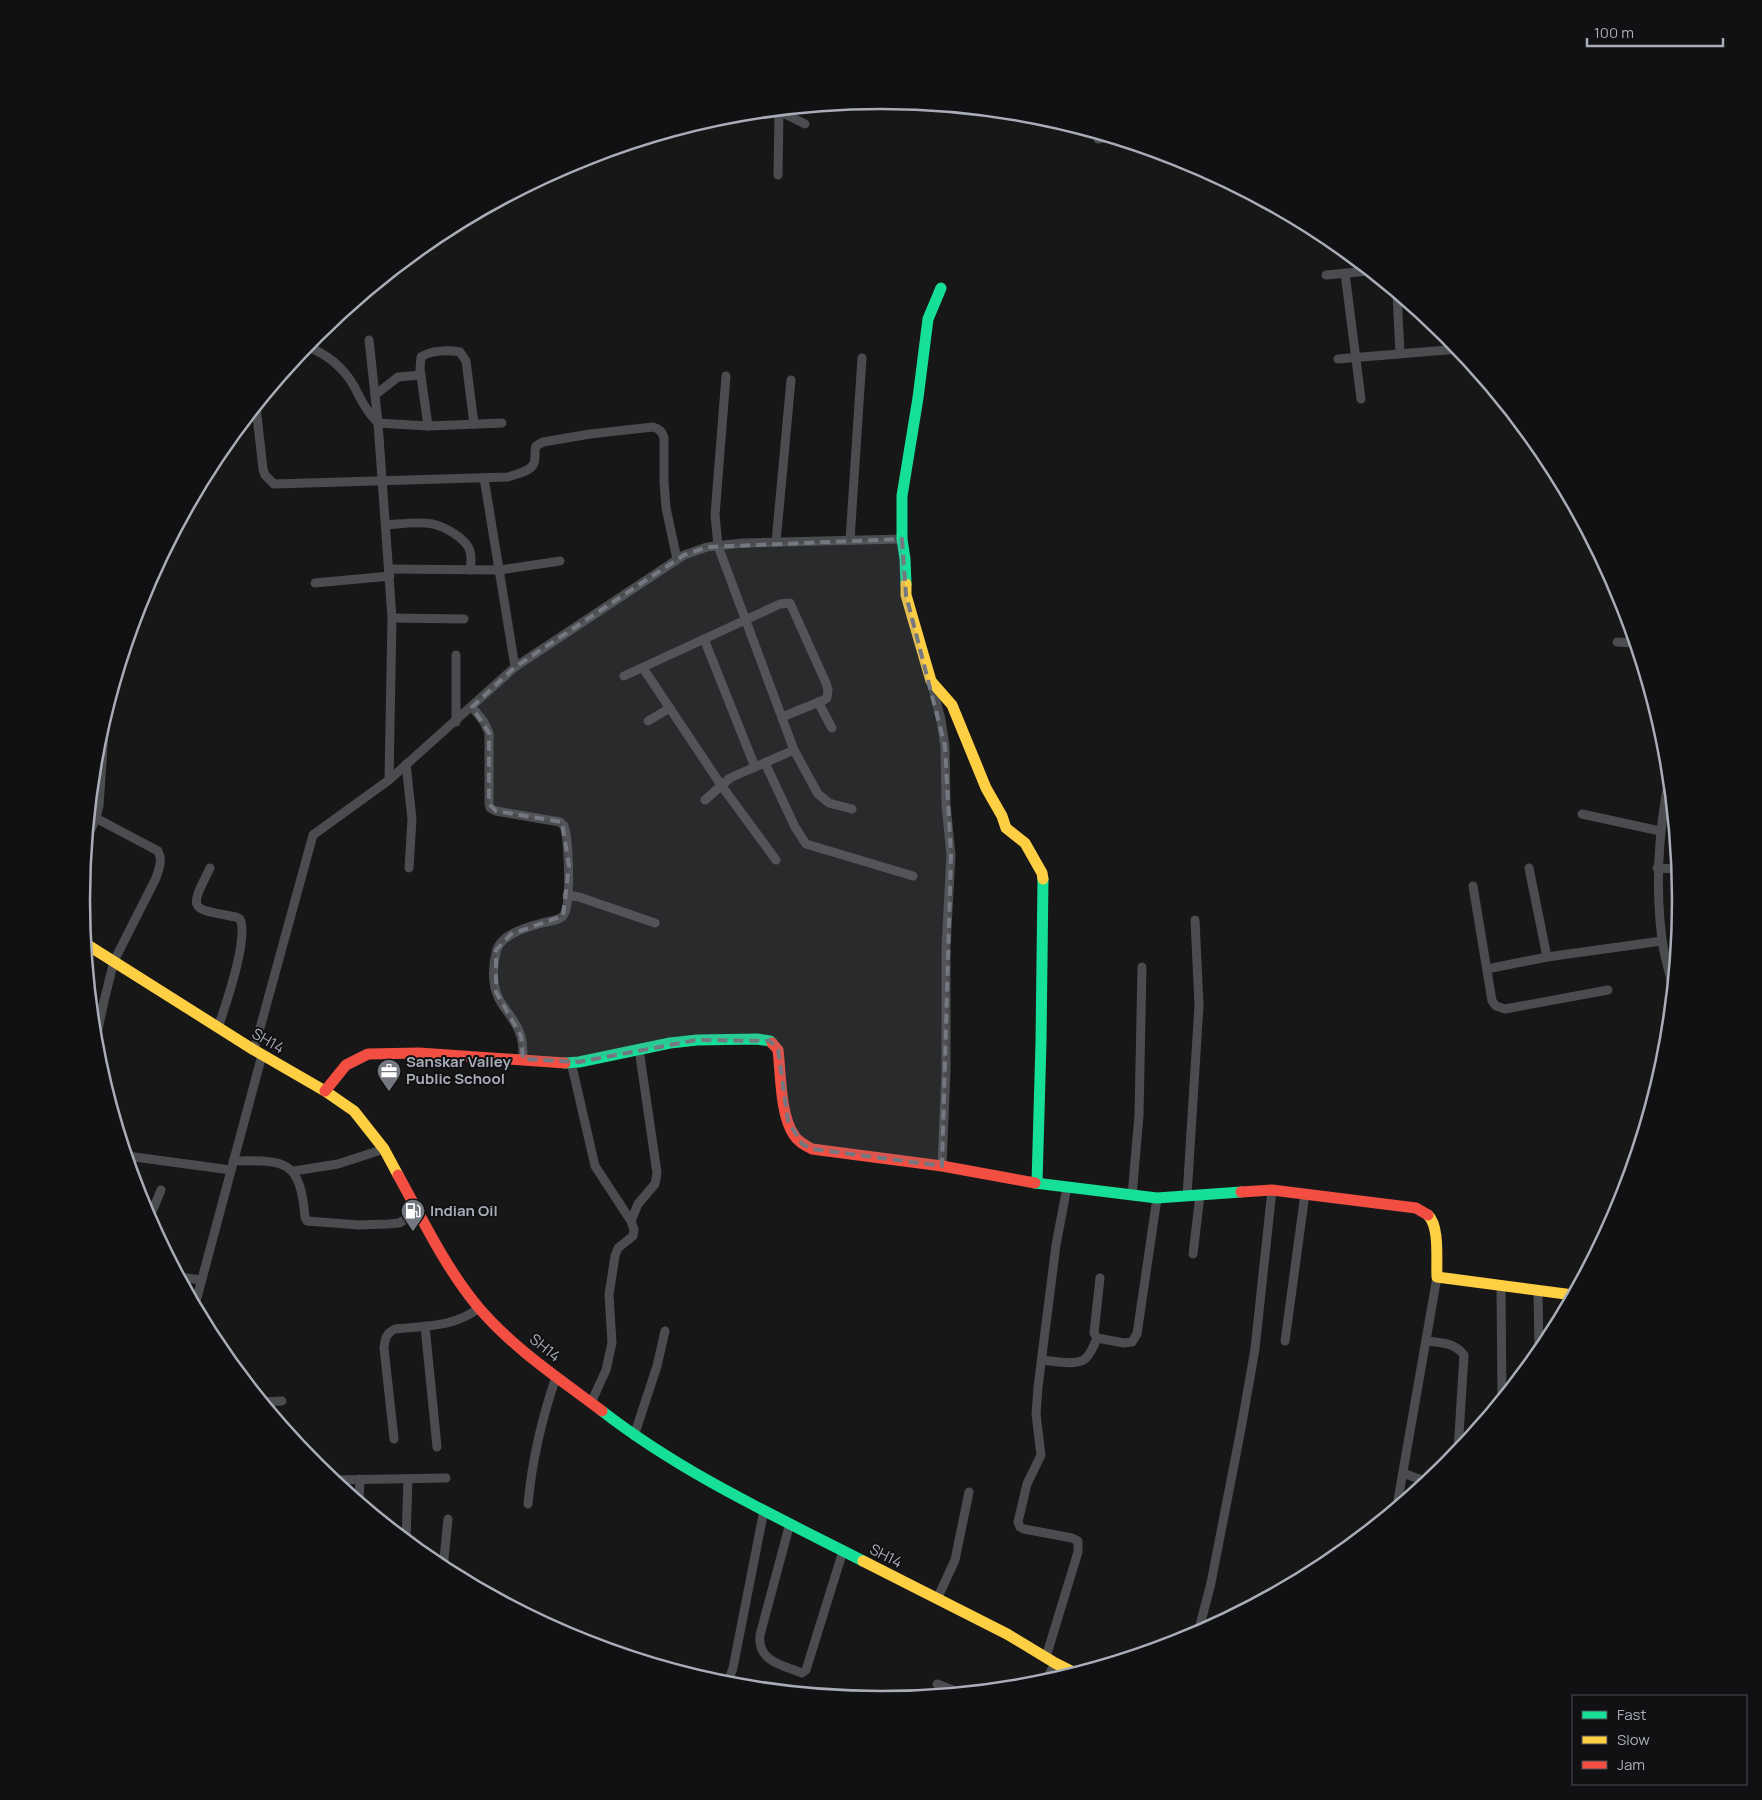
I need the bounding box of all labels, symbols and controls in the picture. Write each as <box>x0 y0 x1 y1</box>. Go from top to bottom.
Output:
scale bar <box>1587 15 1723 47</box>
text: 100 m <box>1594 22 1634 43</box>
street label: SH14 <box>248 1023 288 1058</box>
place label: Sanskar Valley Public School <box>406 1051 512 1089</box>
office icon: Sanskar Valley Public School <box>376 1058 402 1092</box>
fuel station icon: Indian Oil <box>400 1198 426 1232</box>
place label: Indian Oil <box>430 1200 498 1221</box>
street label: SH14 <box>525 1329 565 1367</box>
street label: SH14 <box>866 1538 906 1573</box>
legend <box>1572 1695 1747 1785</box>
text: Fast <box>1617 1704 1646 1725</box>
text: Slow <box>1617 1729 1650 1750</box>
text: Jam <box>1617 1754 1645 1775</box>

